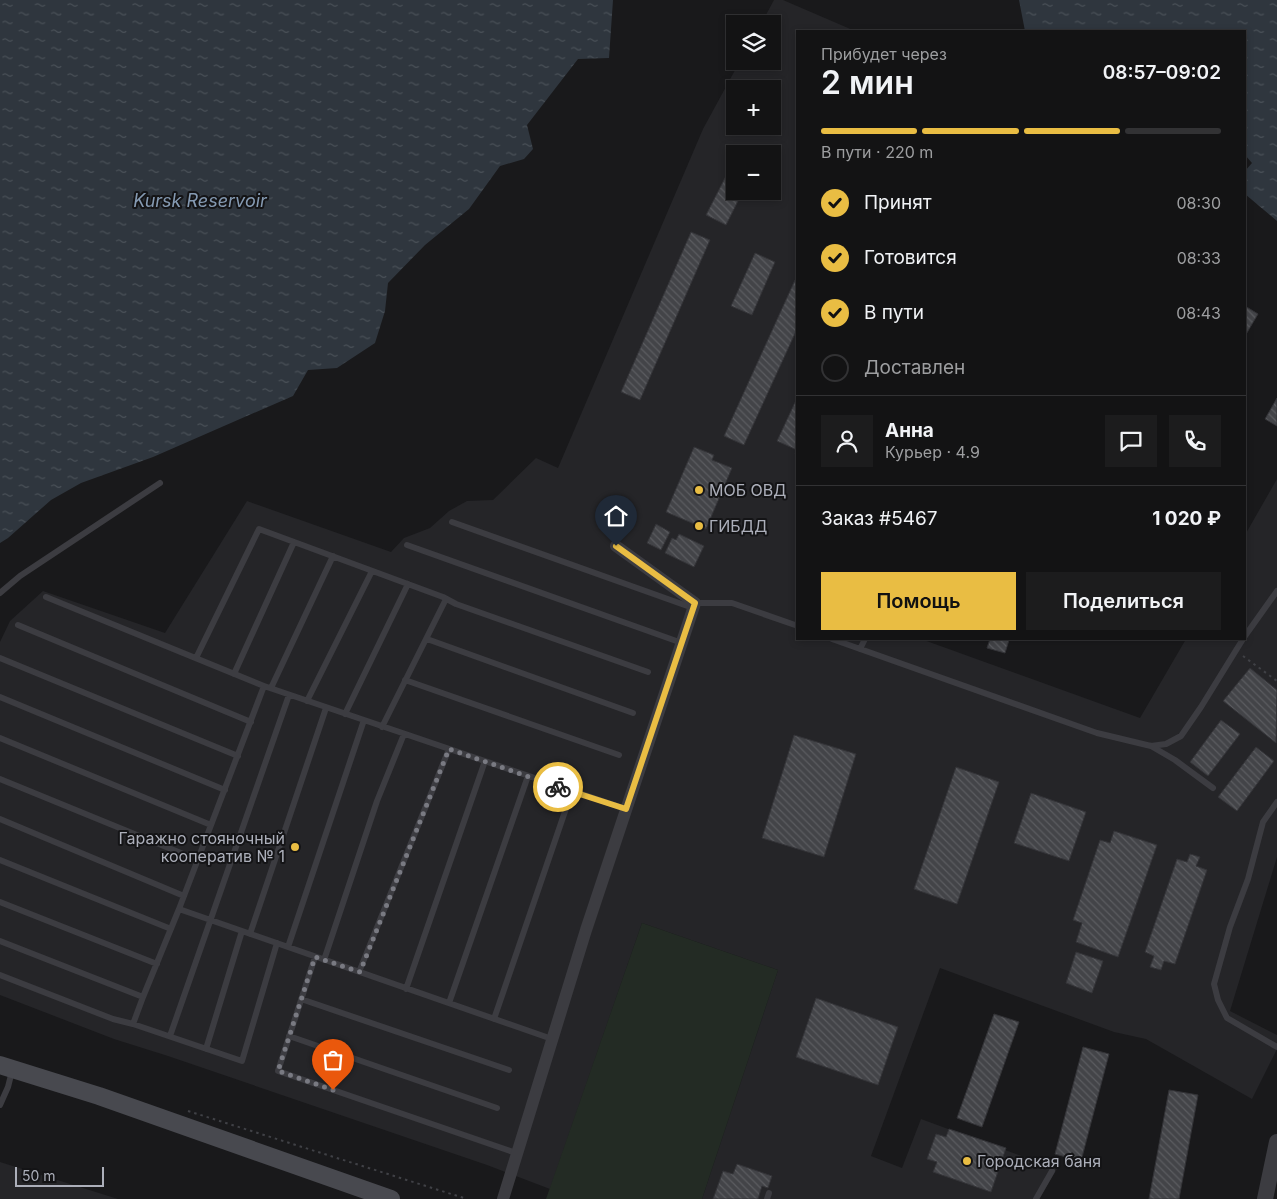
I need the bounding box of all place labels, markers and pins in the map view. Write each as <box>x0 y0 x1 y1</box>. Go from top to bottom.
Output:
place label: МОБ ОВД <box>709 480 786 500</box>
marker: МОБ ОВД <box>693 484 705 496</box>
pin <box>595 495 637 546</box>
place label: ГИБДД <box>709 516 767 536</box>
marker: ГИБДД <box>693 520 705 532</box>
place label: Гаражно стояночный кооператив № 1 <box>119 828 285 866</box>
marker: Гаражно стояночный кооператив № 1 <box>289 841 301 853</box>
pin <box>312 1039 354 1090</box>
place label: Городская баня <box>977 1151 1101 1171</box>
marker: Городская баня <box>961 1155 973 1167</box>

